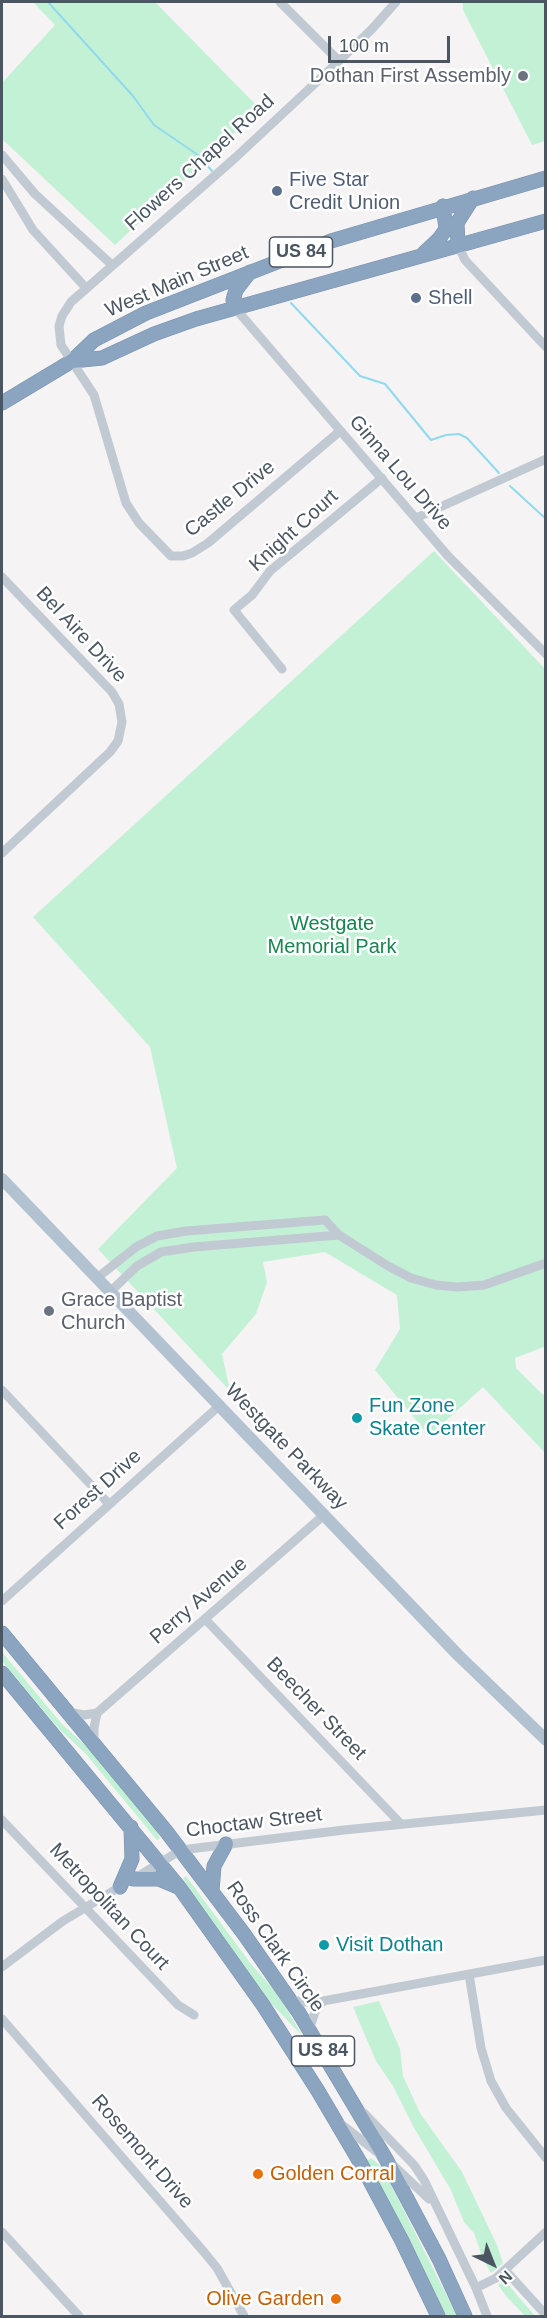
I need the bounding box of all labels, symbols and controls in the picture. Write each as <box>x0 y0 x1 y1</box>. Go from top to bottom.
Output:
scale bar <box>331 24 452 62</box>
text: 100 m <box>339 36 389 56</box>
place label: Dothan First Assembly <box>310 64 511 88</box>
marker: Dothan First Assembly <box>516 69 530 83</box>
street label: Flowers Chapel Road <box>121 90 279 236</box>
place label: Five Star Credit Union <box>289 168 400 215</box>
marker: Five Star Credit Union <box>270 184 284 198</box>
road number: US 84 <box>270 237 332 267</box>
street label: West Main Street <box>102 241 252 323</box>
place label: Shell <box>428 286 472 310</box>
marker: Shell <box>409 291 423 305</box>
street label: Ginna Lou Drive <box>344 411 456 535</box>
street label: Castle Drive <box>180 455 280 543</box>
street label: Knight Court <box>245 485 343 577</box>
street label: Bel Aire Drive <box>31 582 131 688</box>
park label: Westgate Memorial Park <box>268 912 396 959</box>
place label: Grace Baptist Church <box>61 1288 182 1335</box>
marker: Grace Baptist Church <box>42 1304 56 1318</box>
street label: Westgate Parkway <box>220 1379 352 1515</box>
place label: Fun Zone Skate Center <box>369 1394 486 1441</box>
marker: Fun Zone Skate Center <box>350 1411 364 1425</box>
street label: Forest Drive <box>50 1445 146 1535</box>
street label: Perry Avenue <box>146 1552 252 1650</box>
street label: Beecher Street <box>261 1653 371 1765</box>
street label: Choctaw Street <box>185 1803 323 1843</box>
street label: Metropolitan Court <box>44 1839 174 1975</box>
street label: Ross Clark Circle <box>221 1877 329 2017</box>
place label: Visit Dothan <box>336 1933 443 1957</box>
marker: Visit Dothan <box>317 1938 331 1952</box>
road number: US 84 <box>292 2036 354 2066</box>
street label: Rosemont Drive <box>86 2090 198 2214</box>
place label: Golden Corral <box>270 2162 395 2186</box>
marker: Golden Corral <box>251 2167 265 2181</box>
north arrow <box>463 2234 523 2294</box>
text: N <box>496 2267 516 2288</box>
place label: Olive Garden <box>206 2287 324 2311</box>
marker: Olive Garden <box>329 2292 343 2306</box>

